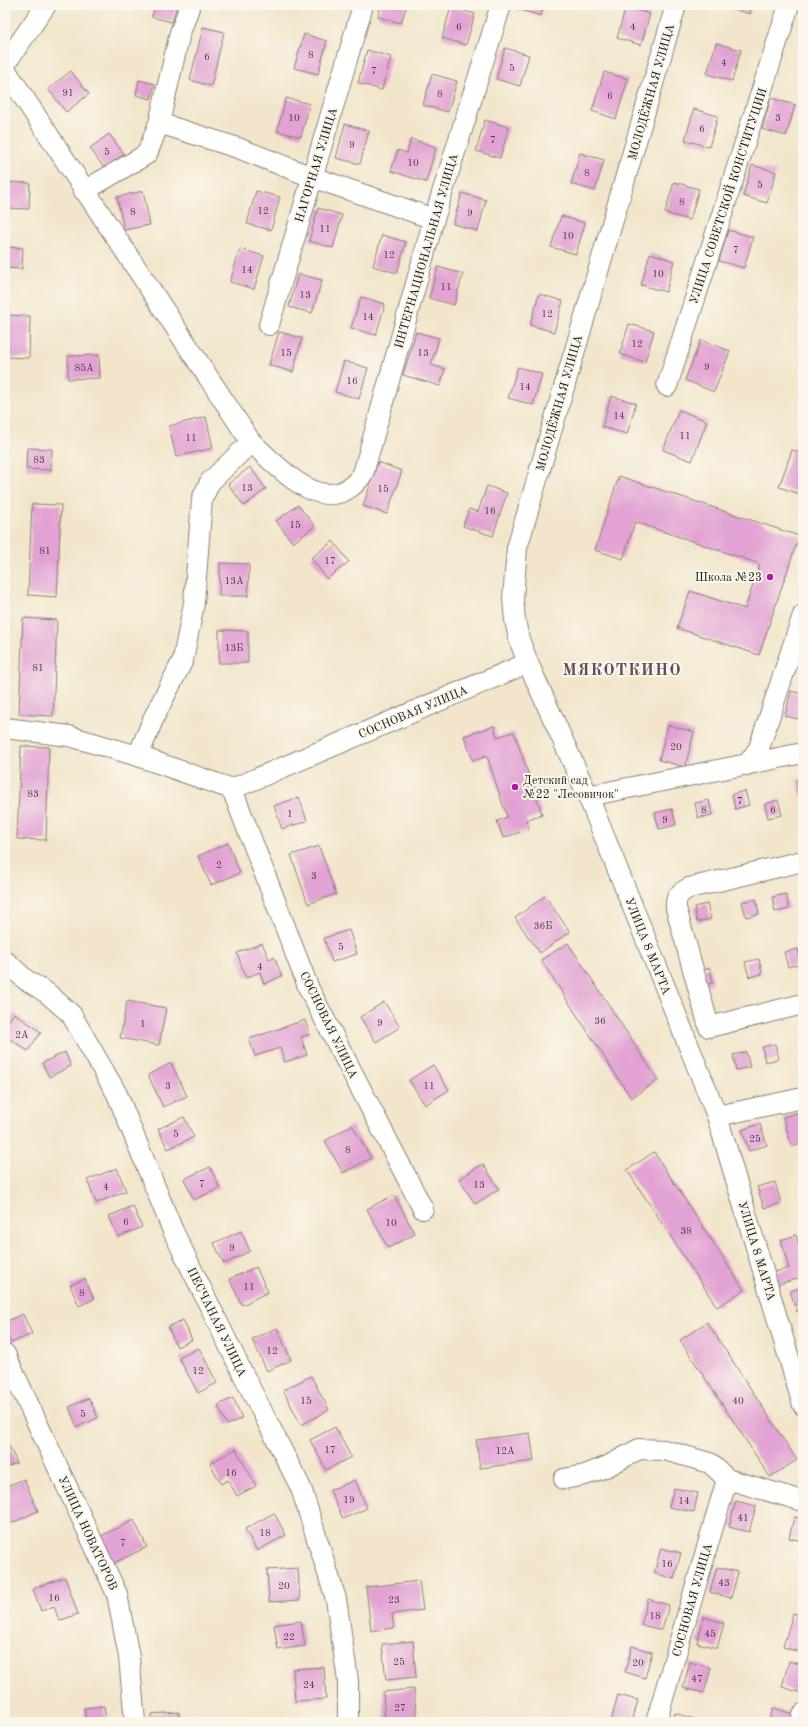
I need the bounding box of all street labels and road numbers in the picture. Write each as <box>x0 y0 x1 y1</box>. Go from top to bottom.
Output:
street label: МОЛОДЁЖНАЯ УЛИЦА <box>623 22 677 162</box>
street label: УЛИЦА СОВЕТСКОЙ КОНСТИТУЦИИ <box>685 86 770 306</box>
street label: НАГОРНАЯ УЛИЦА <box>294 106 340 224</box>
street label: ИНТЕРНАЦИОНАЛЬНАЯ УЛИЦА <box>393 152 461 350</box>
street label: МОЛОДЁЖНАЯ УЛИЦА <box>531 333 585 473</box>
street label: СОСНОВАЯ УЛИЦА <box>357 684 470 741</box>
street label: УЛИЦА 8 МАРТА <box>622 896 672 997</box>
street label: СОСНОВАЯ УЛИЦА <box>297 970 359 1081</box>
street label: УЛИЦА 8 МАРТА <box>735 1200 777 1302</box>
street label: ПЕСЧАНАЯ УЛИЦА <box>184 1266 248 1379</box>
street label: УЛИЦА НОВАТОРОВ <box>55 1474 119 1592</box>
street label: СОСНОВАЯ УЛИЦА <box>671 1542 715 1658</box>

